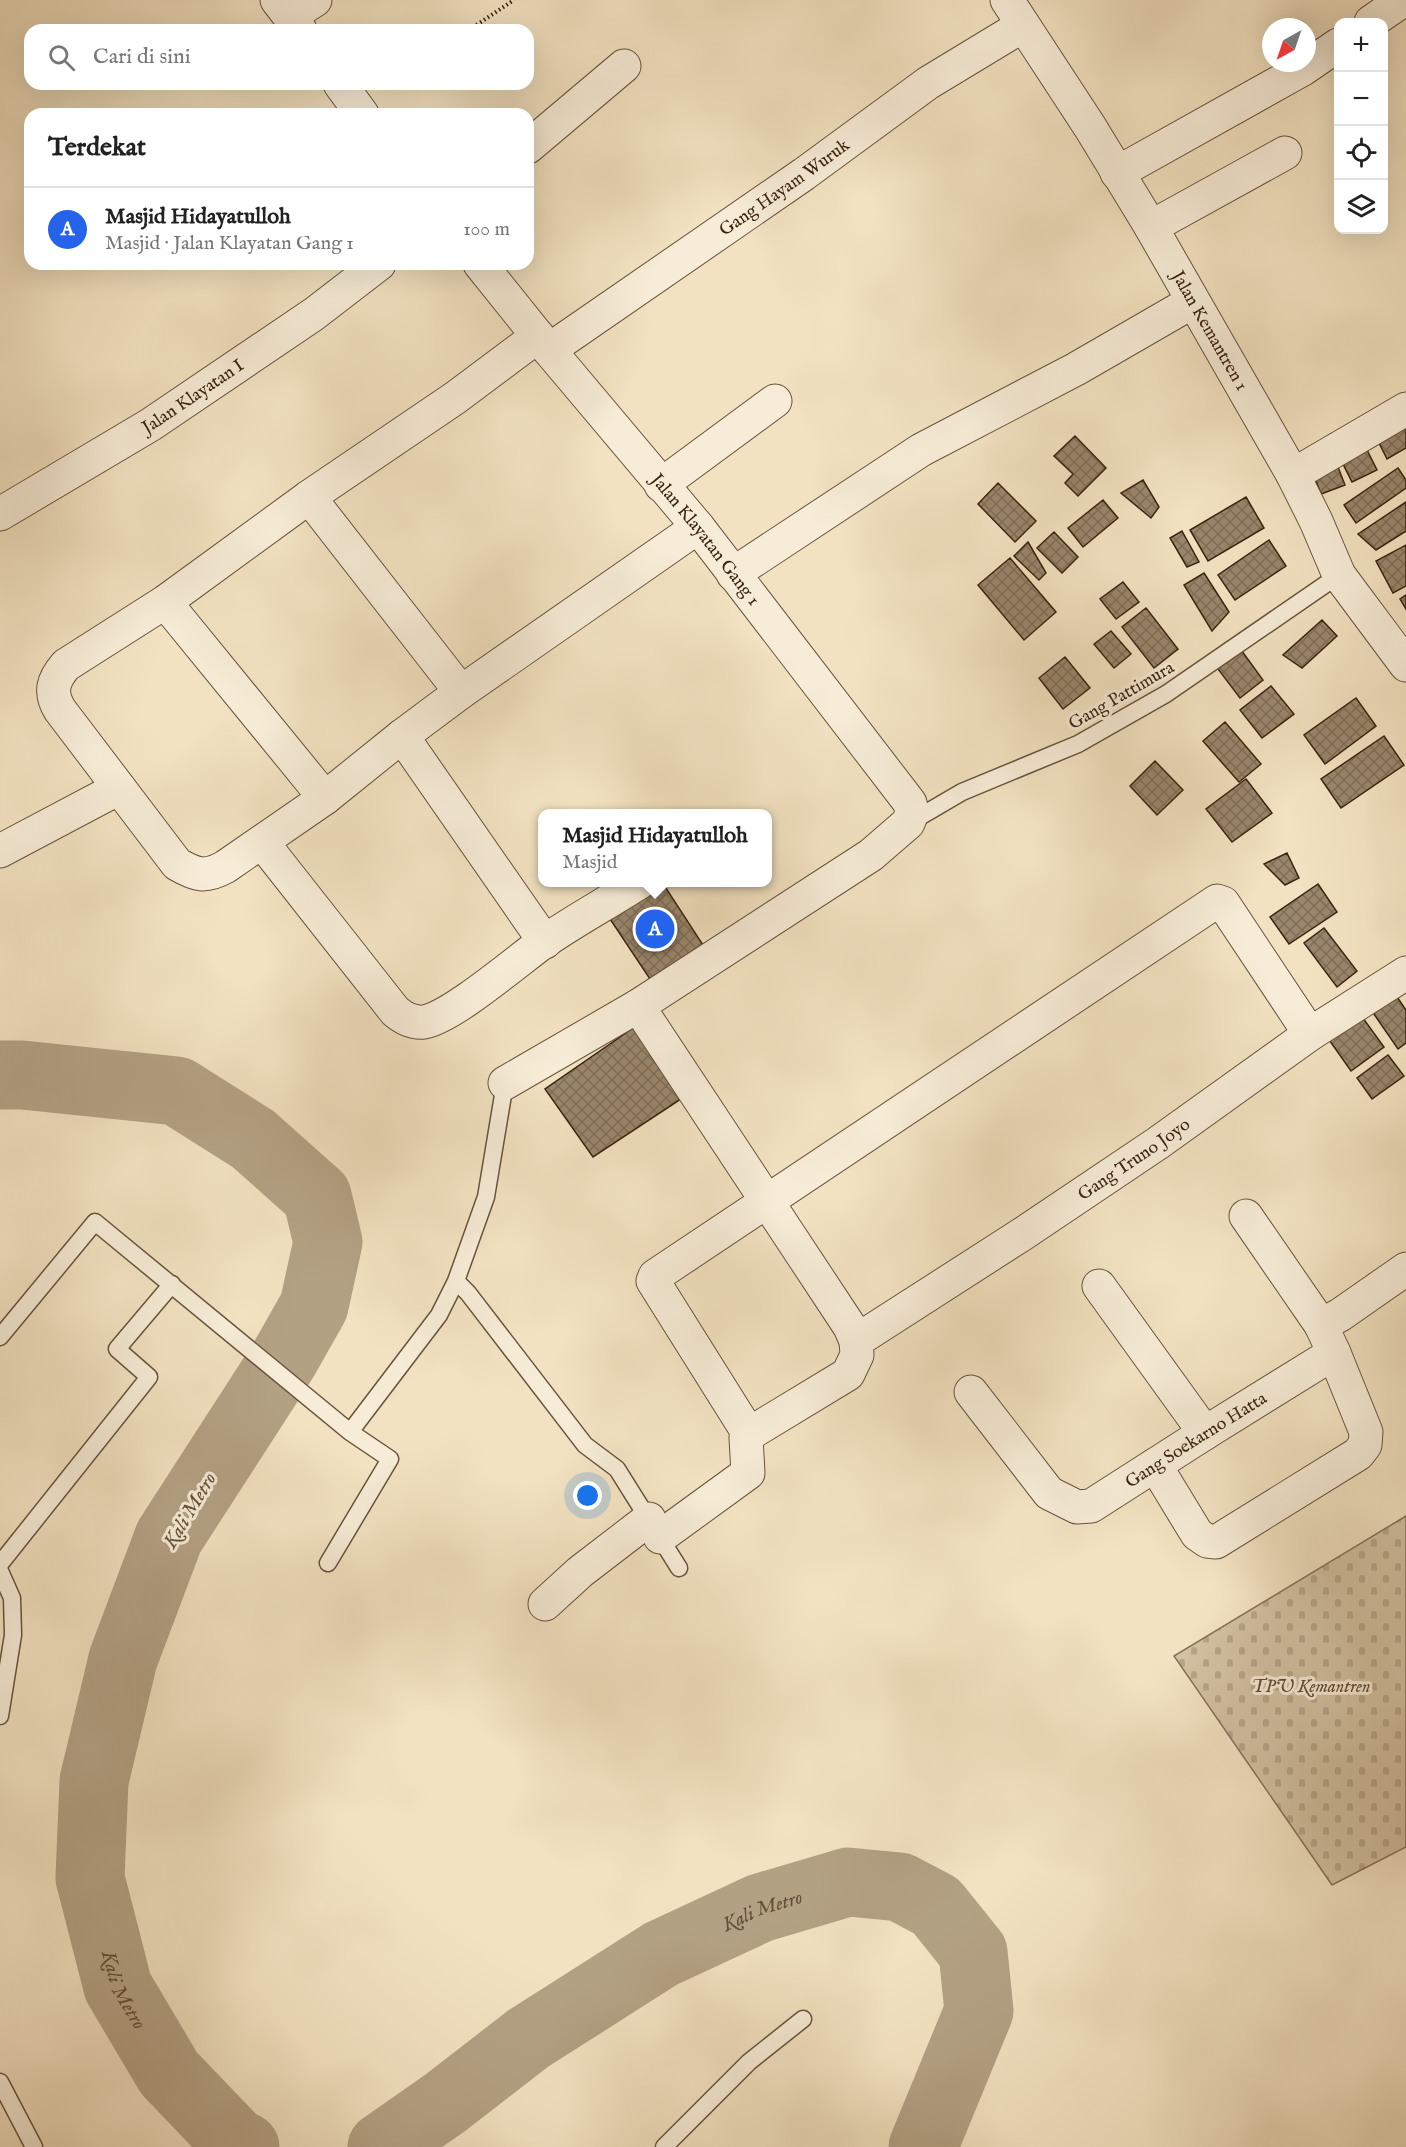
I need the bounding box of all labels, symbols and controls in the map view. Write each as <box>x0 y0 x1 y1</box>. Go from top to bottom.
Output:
north arrow <box>1262 18 1316 72</box>
map controls <box>1334 18 1388 234</box>
button: + <box>1334 18 1388 72</box>
search box <box>24 24 534 90</box>
icon: search <box>45 41 78 74</box>
text: Cari di sini <box>93 43 191 71</box>
button: − <box>1334 72 1388 126</box>
button: locate <box>1334 126 1388 180</box>
text: Terdekat <box>48 131 146 164</box>
street label: Gang Hayam Wuruk <box>715 134 855 242</box>
button: layers <box>1334 180 1388 234</box>
text: Masjid Hidayatulloh <box>105 203 291 231</box>
text: A <box>61 217 74 242</box>
text: 100 m <box>463 217 510 242</box>
text: Masjid · Jalan Klayatan Gang 1 <box>105 231 354 256</box>
street label: Jalan Kemantren 1 <box>1164 265 1252 395</box>
street label: Jalan Klayatan I <box>137 355 249 441</box>
street label: Jalan Klayatan Gang 1 <box>644 468 764 611</box>
street label: Gang Pattimura <box>1065 657 1179 736</box>
popup <box>538 809 772 887</box>
text: Masjid Hidayatulloh <box>562 822 748 850</box>
text: Masjid <box>562 850 617 875</box>
pin: A <box>636 906 674 952</box>
street label: Gang Truno Joyo <box>1074 1114 1195 1207</box>
street label: Gang Soekarno Hatta <box>1121 1387 1272 1494</box>
water label: Kali Metro <box>157 1468 223 1554</box>
your location <box>573 1481 602 1510</box>
park label: TPU Kemantren <box>1251 1676 1371 1699</box>
water label: Kali Metro <box>718 1885 806 1938</box>
water label: Kali Metro <box>95 1947 151 2034</box>

